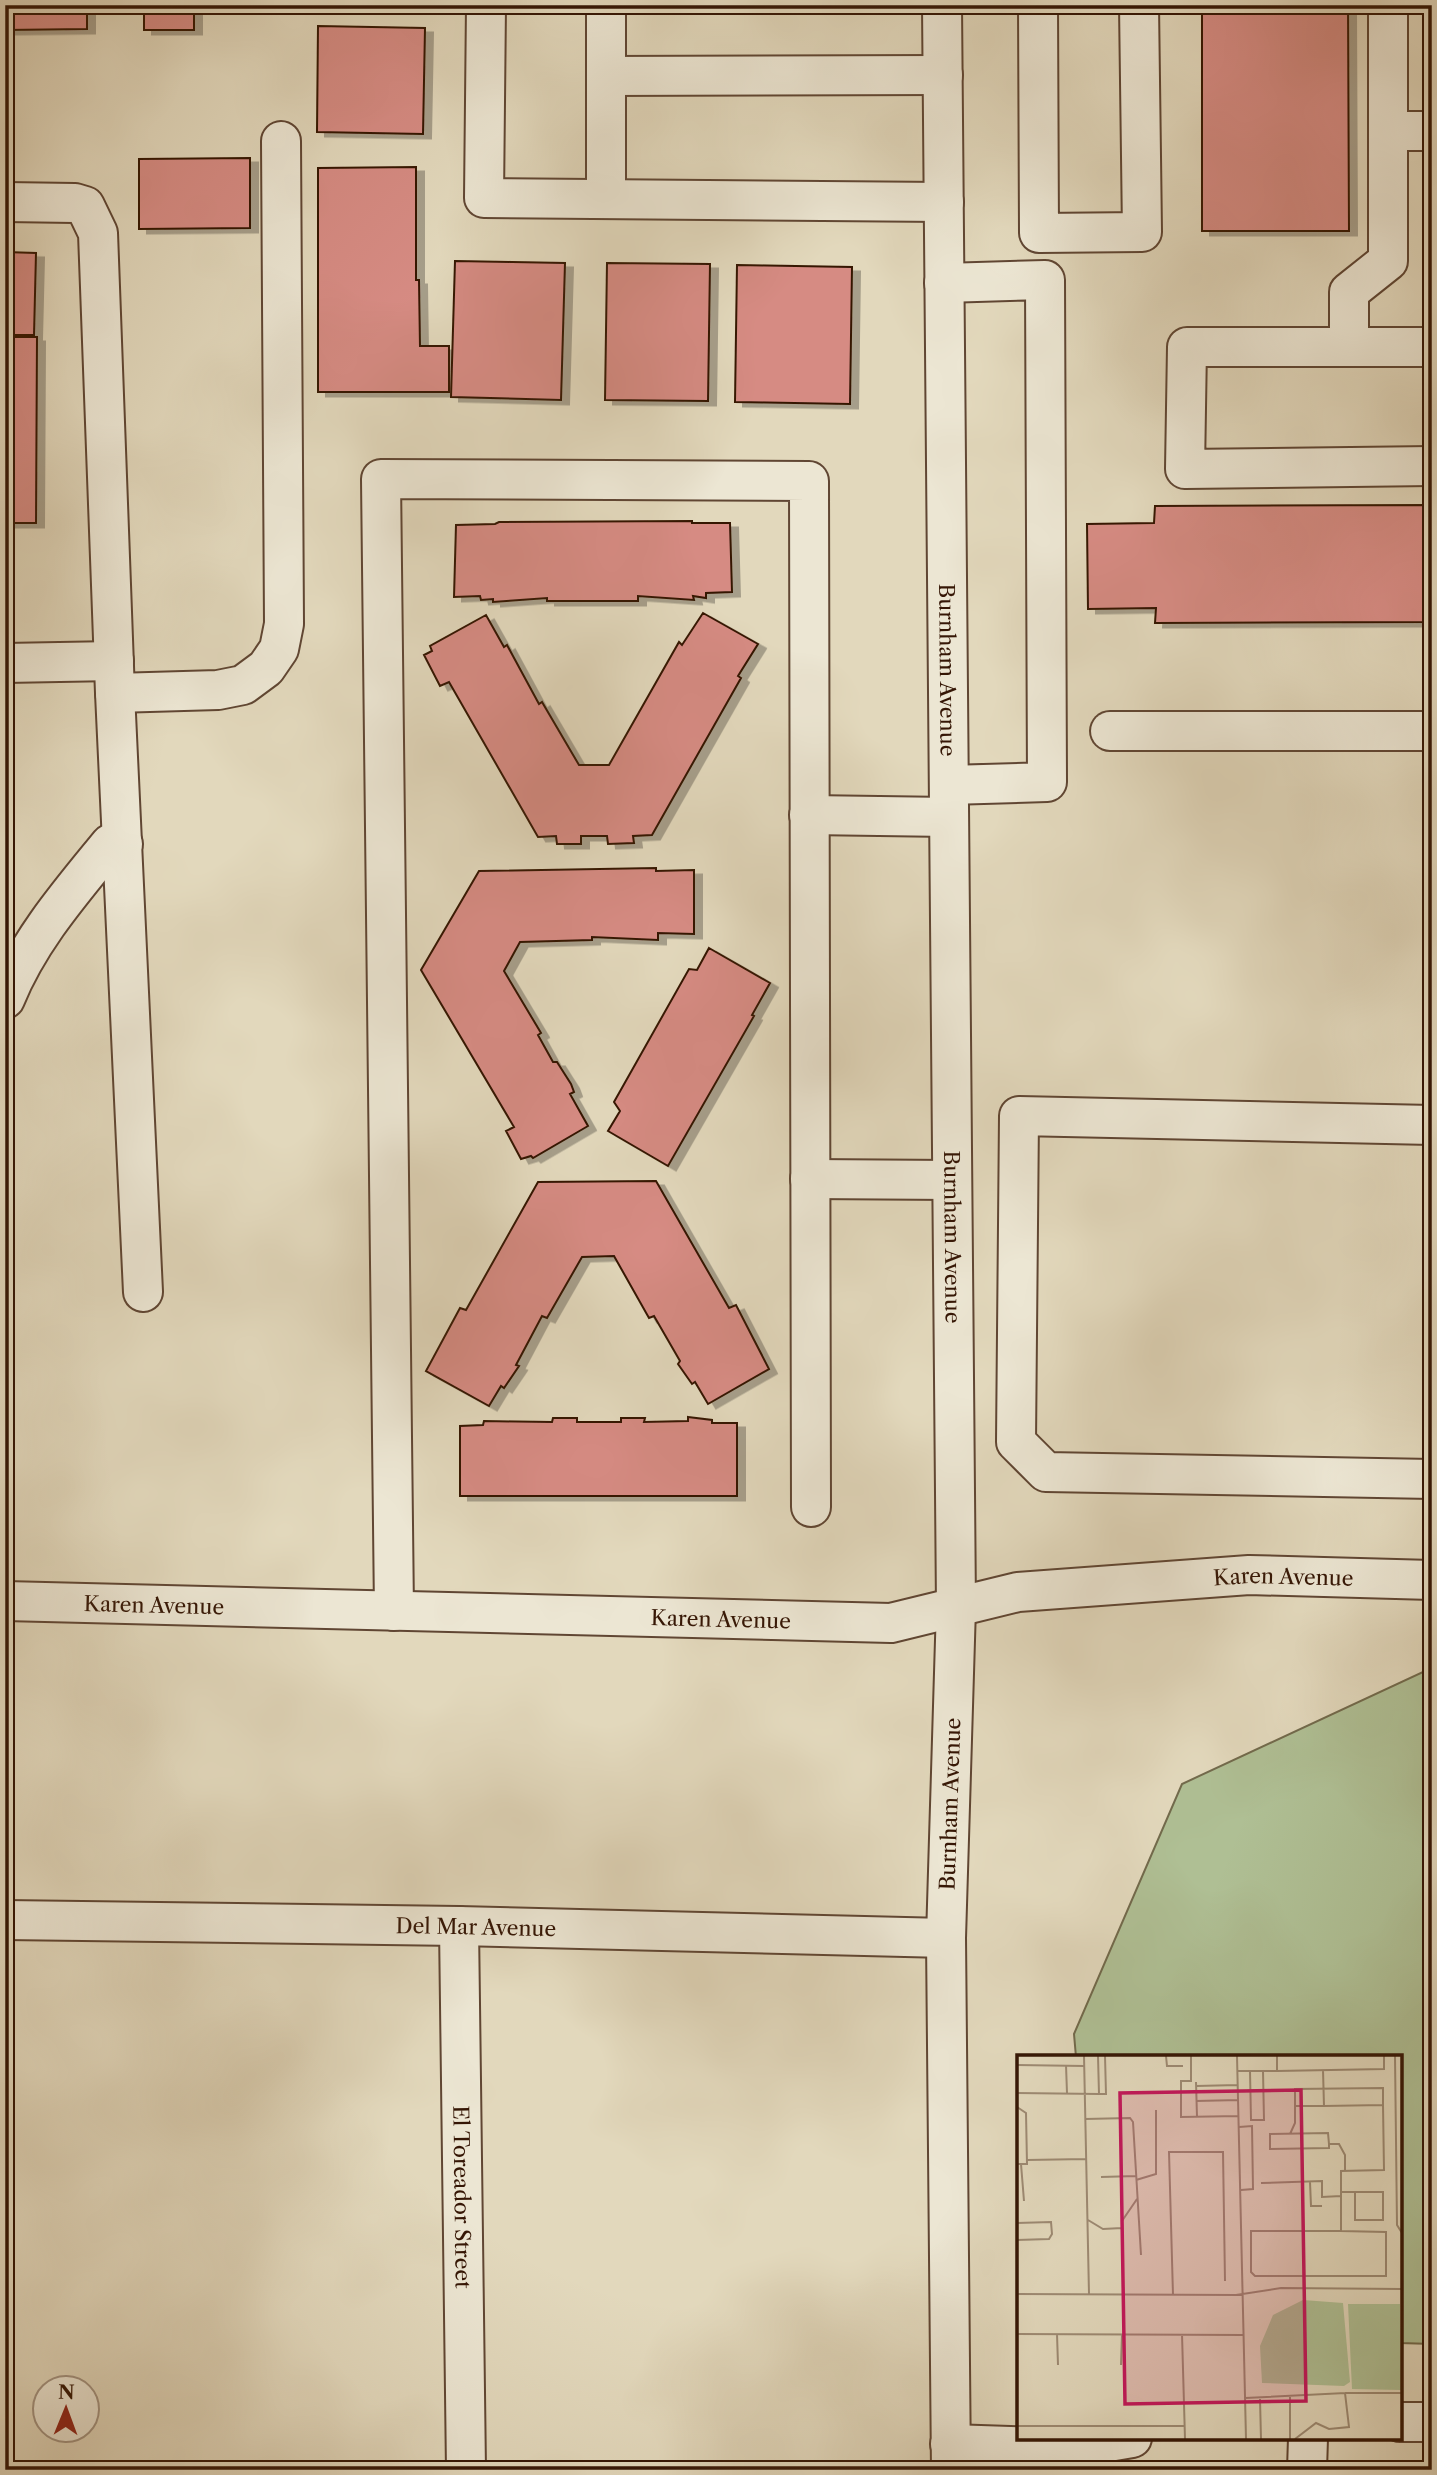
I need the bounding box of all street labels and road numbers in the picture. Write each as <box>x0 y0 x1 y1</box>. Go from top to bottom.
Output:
street label: Burnham Avenue <box>935 583 961 757</box>
street label: Burnham Avenue <box>940 1150 966 1323</box>
street label: Karen Avenue <box>1212 1562 1354 1590</box>
street label: Karen Avenue <box>83 1590 224 1619</box>
street label: Karen Avenue <box>650 1605 791 1633</box>
street label: Burnham Avenue <box>934 1717 966 1891</box>
street label: Del Mar Avenue <box>395 1913 557 1941</box>
street label: El Toreador Street <box>449 2105 476 2289</box>

